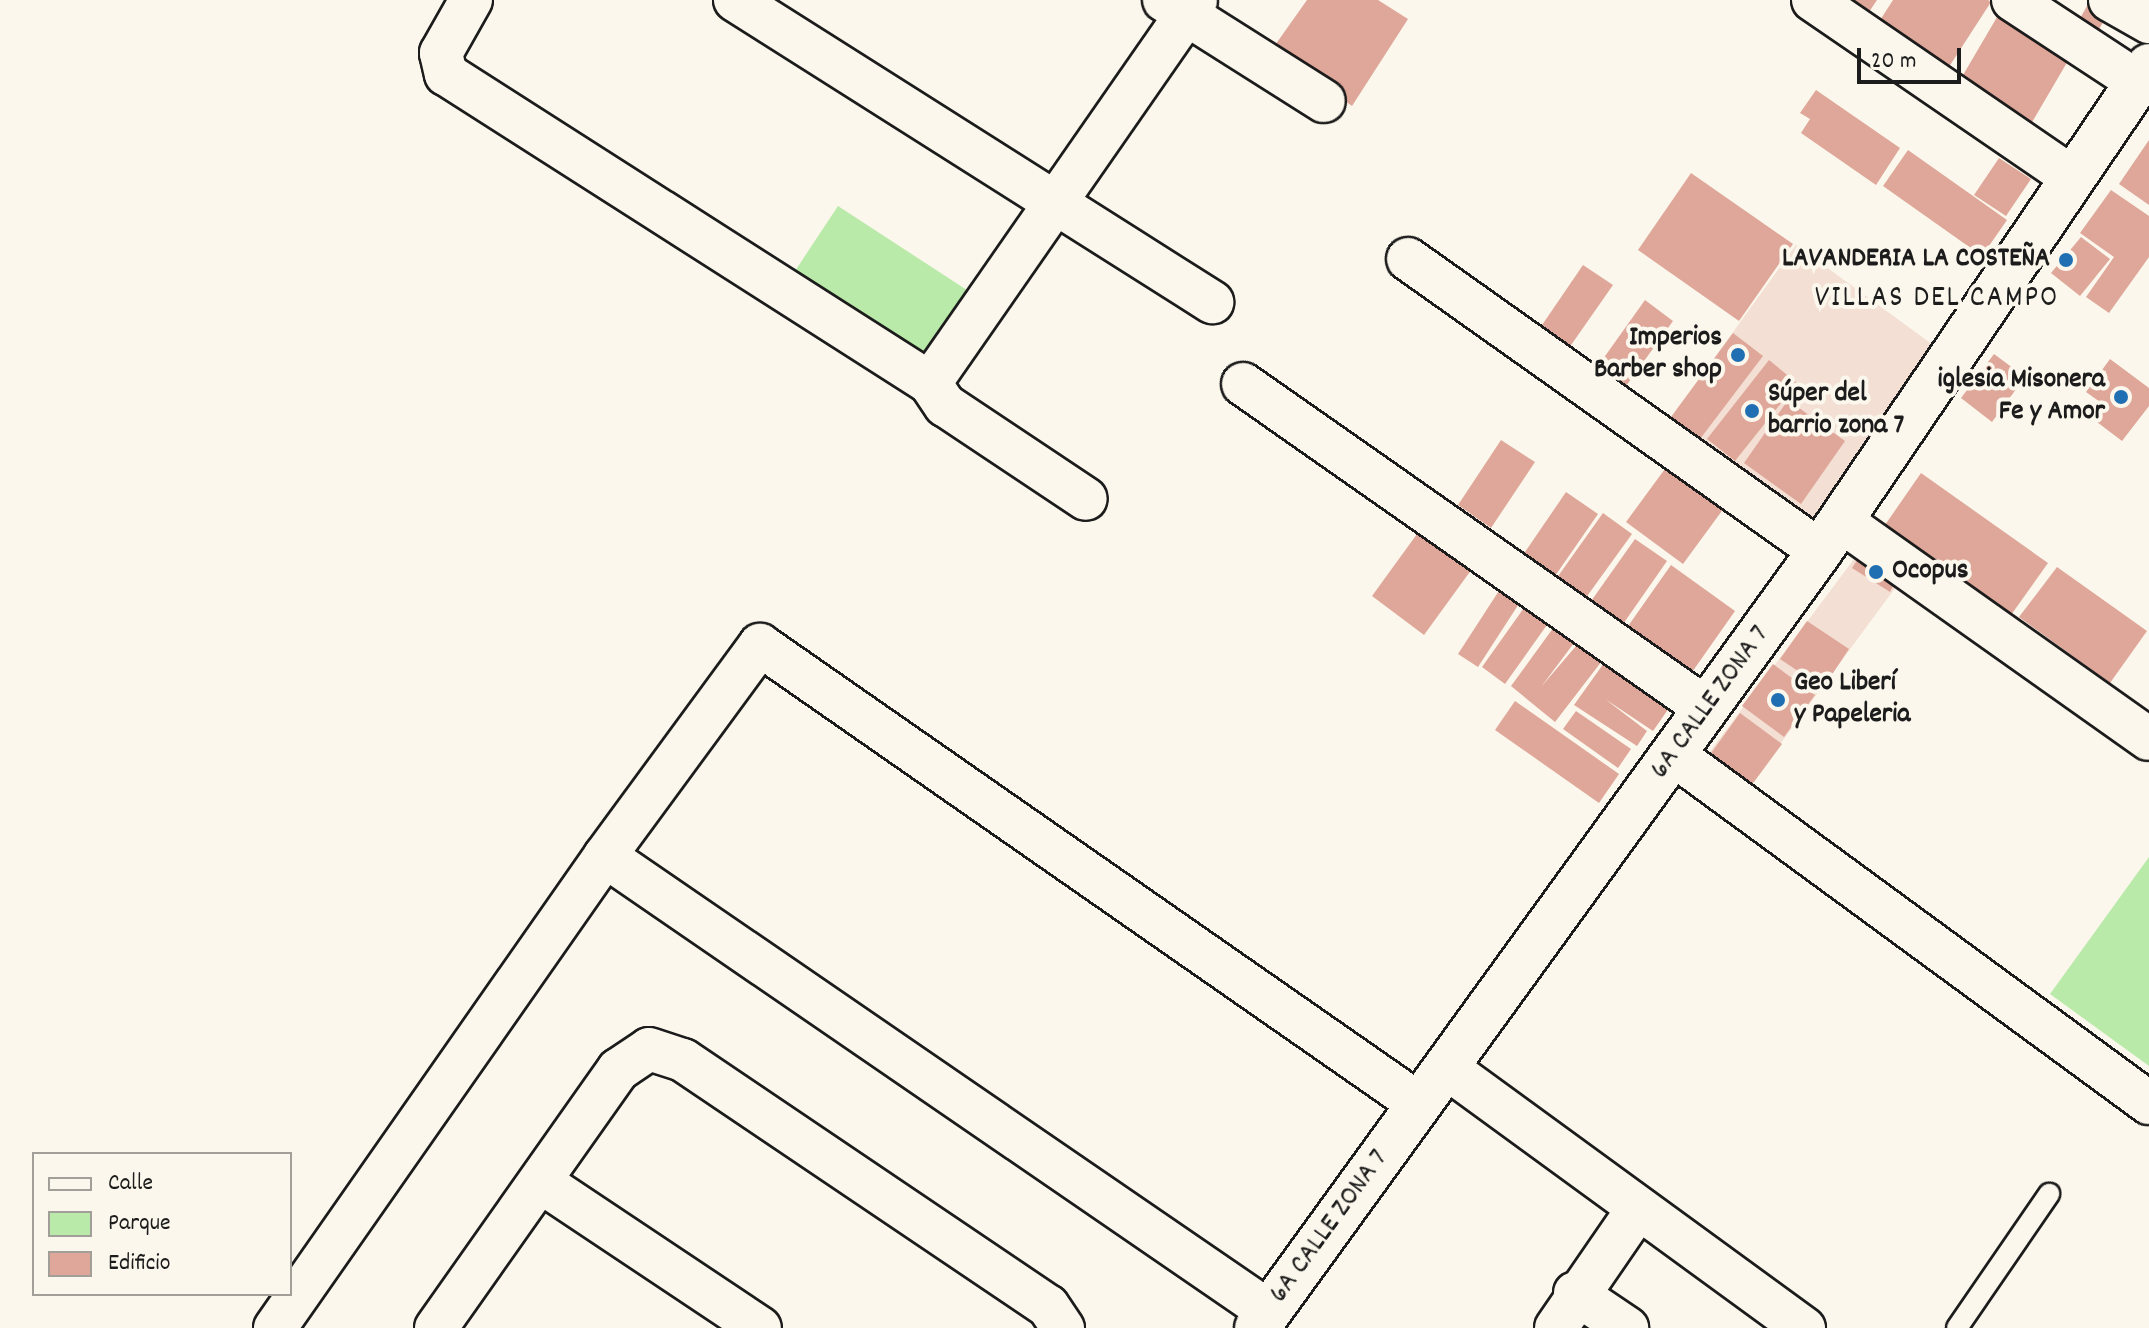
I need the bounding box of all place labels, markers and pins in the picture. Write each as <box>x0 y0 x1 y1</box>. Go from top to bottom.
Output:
place label: LAVANDERIA LA COSTEÑA <box>1782 243 2050 277</box>
marker: LAVANDERIA LA COSTEÑA <box>2057 251 2075 269</box>
place label: Imperios Barber shop <box>1594 322 1722 388</box>
marker: Imperios Barber shop <box>1729 346 1747 364</box>
place label: iglesia Misonera Fe y Amor <box>1938 364 2105 430</box>
place label: Súper del barrio zona 7 <box>1768 378 1904 444</box>
marker: iglesia Misonera Fe y Amor <box>2112 388 2130 406</box>
marker: Súper del barrio zona 7 <box>1743 402 1761 420</box>
place label: Ocopus <box>1892 555 1969 589</box>
marker: Ocopus <box>1867 563 1885 581</box>
place label: Geo Liberí y Papeleria <box>1794 667 1910 733</box>
marker: Geo Liberí y Papeleria <box>1769 691 1787 709</box>

